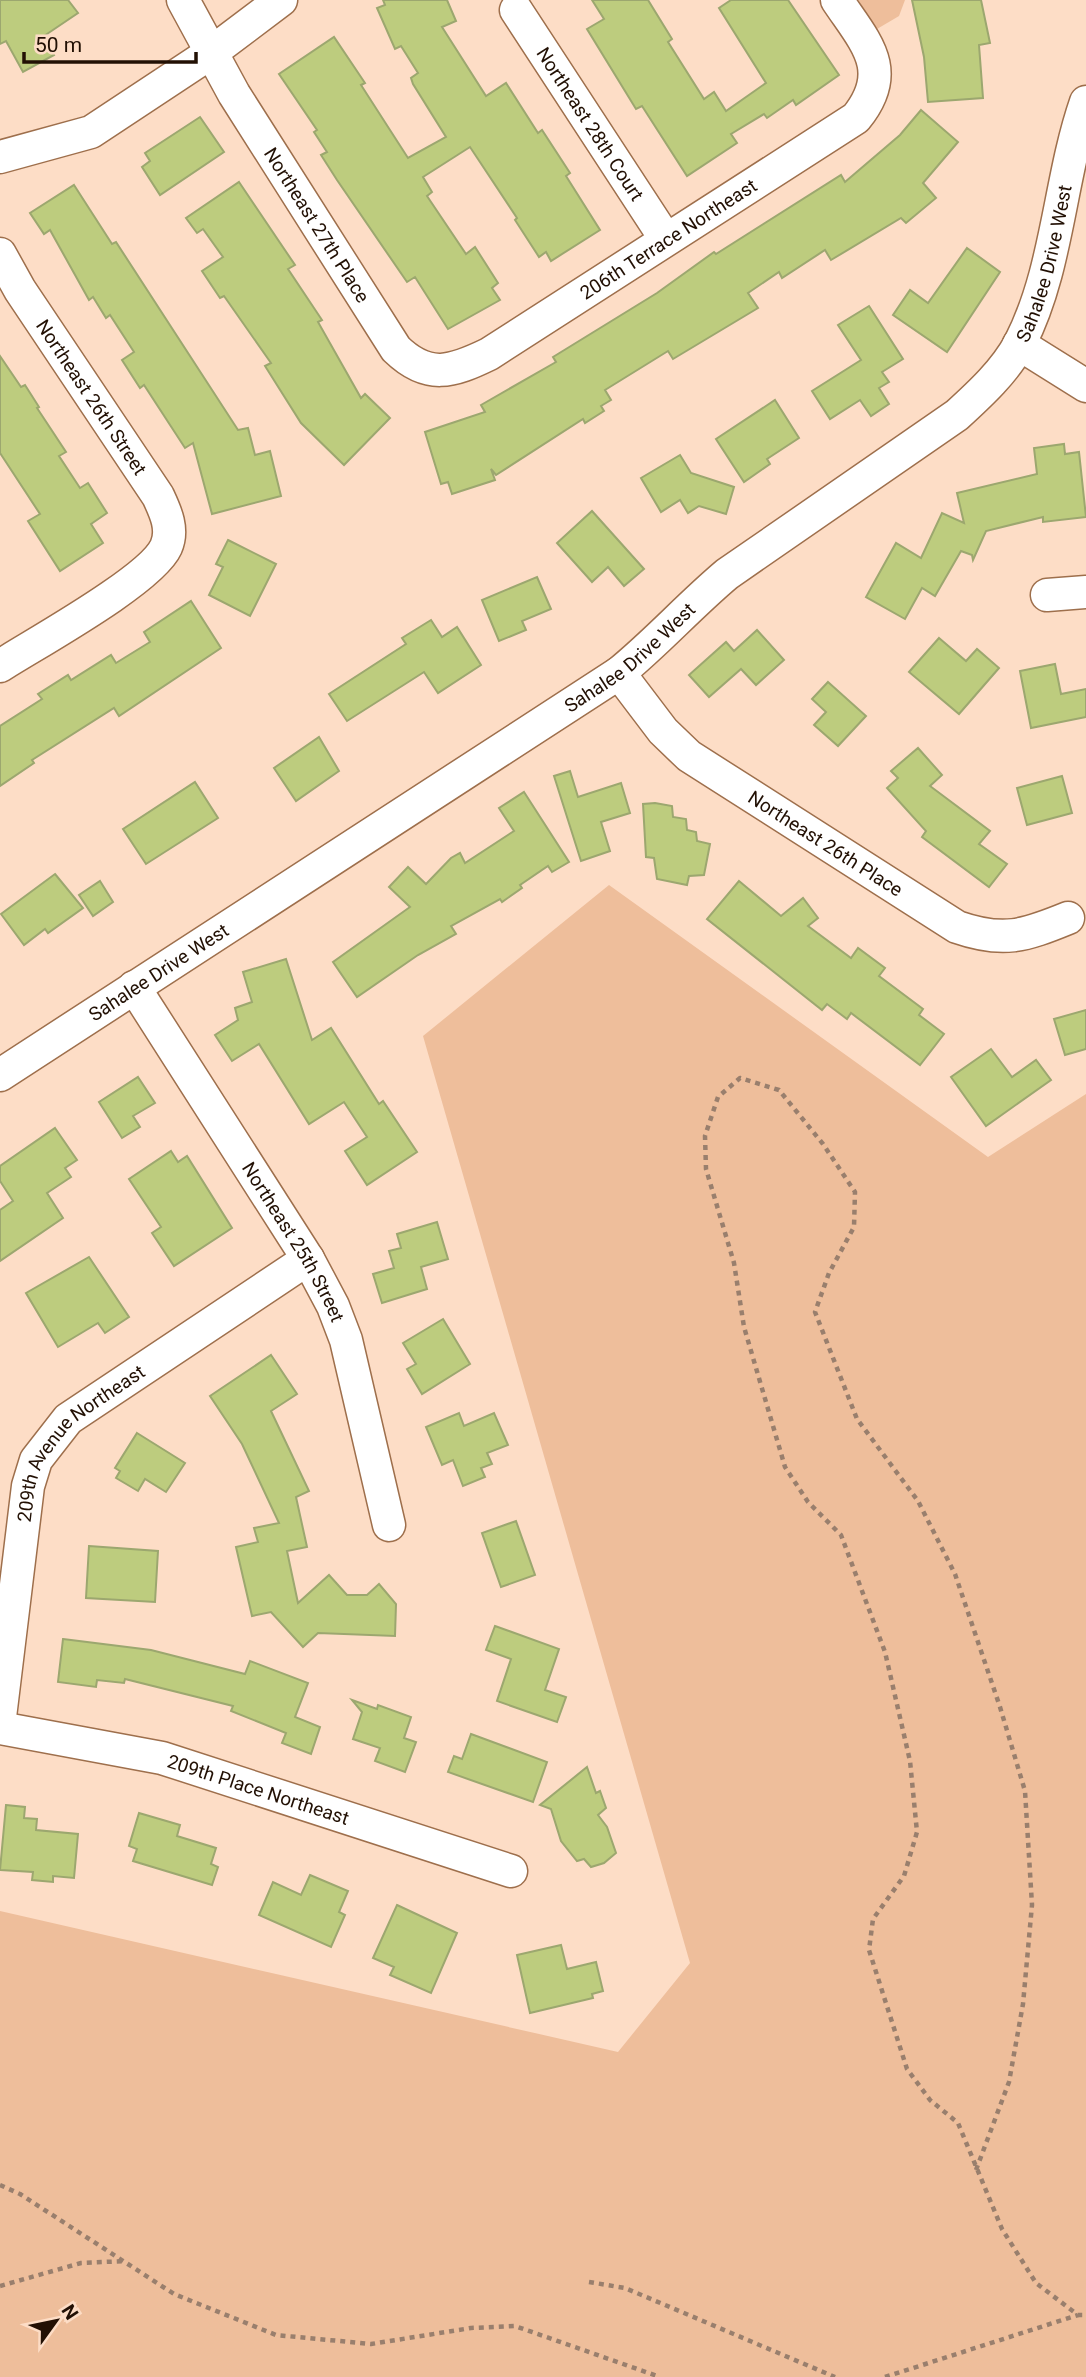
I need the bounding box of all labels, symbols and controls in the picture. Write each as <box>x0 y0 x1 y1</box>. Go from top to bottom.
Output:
scale bar <box>24 21 196 65</box>
text: 50 m <box>35 33 82 57</box>
street label: Northeast 28th Court <box>532 43 649 205</box>
street label: Northeast 27th Place <box>259 143 375 307</box>
street label: 206th Terrace Northeast <box>575 173 761 304</box>
street label: Sahalee Drive West <box>1011 183 1076 346</box>
street label: Northeast 26th Street <box>31 315 152 479</box>
street label: Sahalee Drive West <box>560 598 700 717</box>
street label: Northeast 26th Place <box>744 785 907 901</box>
street label: Sahalee Drive West <box>84 918 233 1026</box>
street label: Northeast 25th Street <box>237 1158 349 1325</box>
street label: 209th Avenue Northeast <box>12 1360 149 1523</box>
street label: 209th Place Northeast <box>165 1749 352 1829</box>
north arrow <box>21 2286 91 2356</box>
text: N <box>57 2300 83 2324</box>

